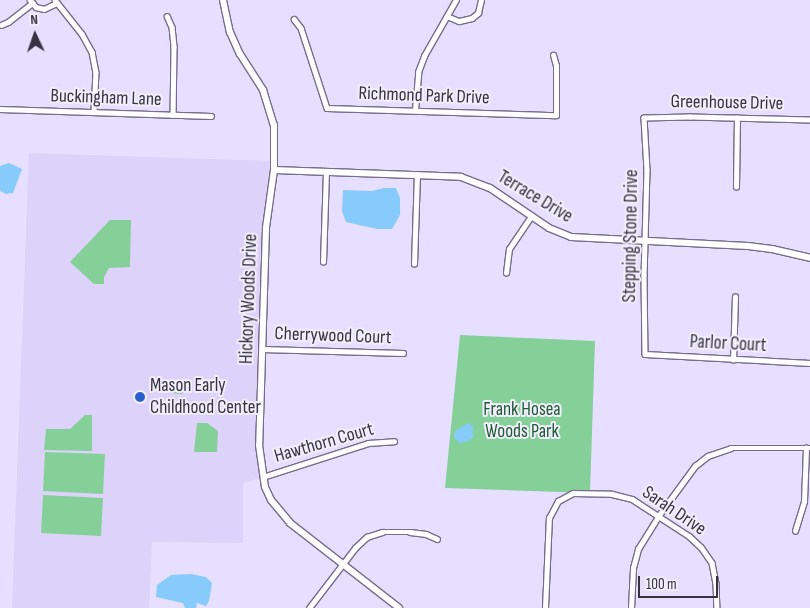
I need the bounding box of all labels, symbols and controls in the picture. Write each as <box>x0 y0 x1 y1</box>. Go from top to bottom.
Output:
north arrow <box>10 10 60 60</box>
text: N <box>30 11 38 28</box>
street label: Richmond Park Drive <box>358 82 490 110</box>
street label: Buckingham Lane <box>50 85 162 111</box>
street label: Greenhouse Drive <box>670 91 784 115</box>
street label: Terrace Drive <box>493 166 577 228</box>
street label: Stepping Stone Drive <box>618 169 644 303</box>
street label: Hickory Woods Drive <box>235 233 263 365</box>
street label: Cherrywood Court <box>274 323 392 349</box>
street label: Parlor Court <box>689 331 767 357</box>
place label: Mason Early Childhood Center <box>150 375 261 419</box>
marker: Mason Early Childhood Center <box>134 391 146 403</box>
park label: Frank Hosea Woods Park <box>483 399 561 443</box>
street label: Hawthorn Court <box>272 418 376 468</box>
street label: Sarah Drive <box>638 481 710 541</box>
scale bar <box>640 566 720 598</box>
text: 100 m <box>646 575 677 594</box>

